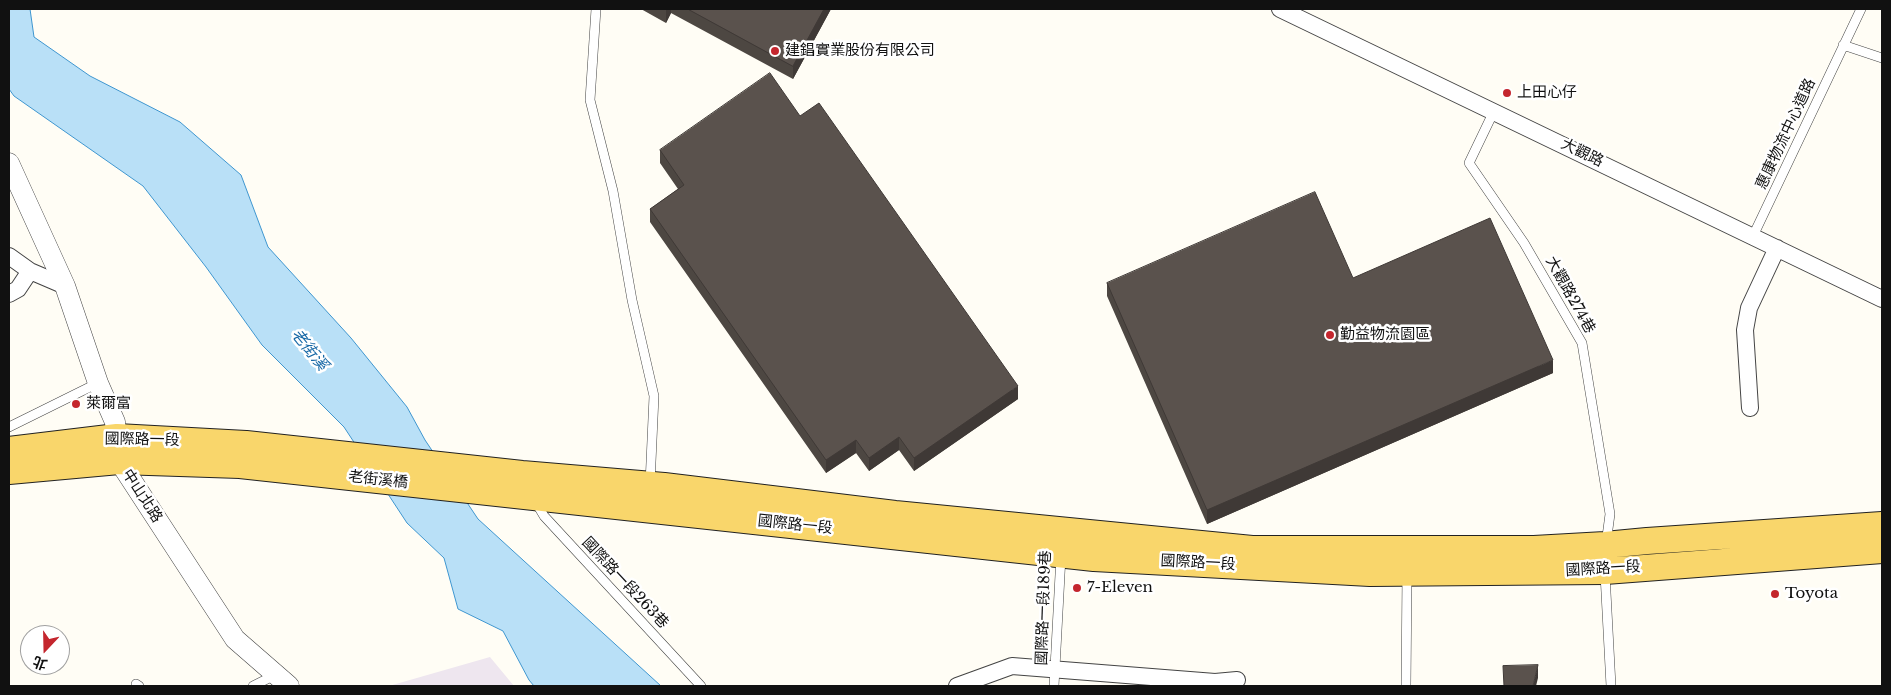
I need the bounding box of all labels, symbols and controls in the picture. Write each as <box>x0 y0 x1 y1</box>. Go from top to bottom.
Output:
place label: 建錩實業股份有限公司 <box>785 42 935 60</box>
marker: 建錩實業股份有限公司 <box>769 45 781 57</box>
street label: 惠康物流中心道路 <box>1752 76 1820 192</box>
place label: 上田心仔 <box>1517 84 1577 102</box>
marker: 上田心仔 <box>1501 87 1513 99</box>
street label: 大觀路 <box>1558 135 1606 171</box>
street label: 大觀路274巷 <box>1541 253 1599 337</box>
water label: 老街溪 <box>286 325 332 375</box>
place label: 勤益物流園區 <box>1340 326 1430 344</box>
marker: 勤益物流園區 <box>1324 329 1336 341</box>
place label: 萊爾富 <box>86 395 131 413</box>
marker: 萊爾富 <box>70 398 82 410</box>
street label: 國際路一段 <box>104 430 180 450</box>
street label: 中山北路 <box>118 466 166 526</box>
street label: 老街溪橋 <box>347 468 409 492</box>
street label: 國際路一段 <box>757 512 833 538</box>
street label: 國際路一段263巷 <box>578 534 672 632</box>
street label: 國際路一段189巷 <box>1033 550 1055 666</box>
street label: 國際路一段 <box>1160 552 1236 574</box>
street label: 國際路一段 <box>1565 558 1641 580</box>
place label: 7-Eleven <box>1087 579 1153 597</box>
marker: 7-Eleven <box>1071 582 1083 594</box>
place label: Toyota <box>1785 585 1838 603</box>
marker: Toyota <box>1769 588 1781 600</box>
north arrow <box>20 625 70 675</box>
text: 北 <box>30 652 50 674</box>

